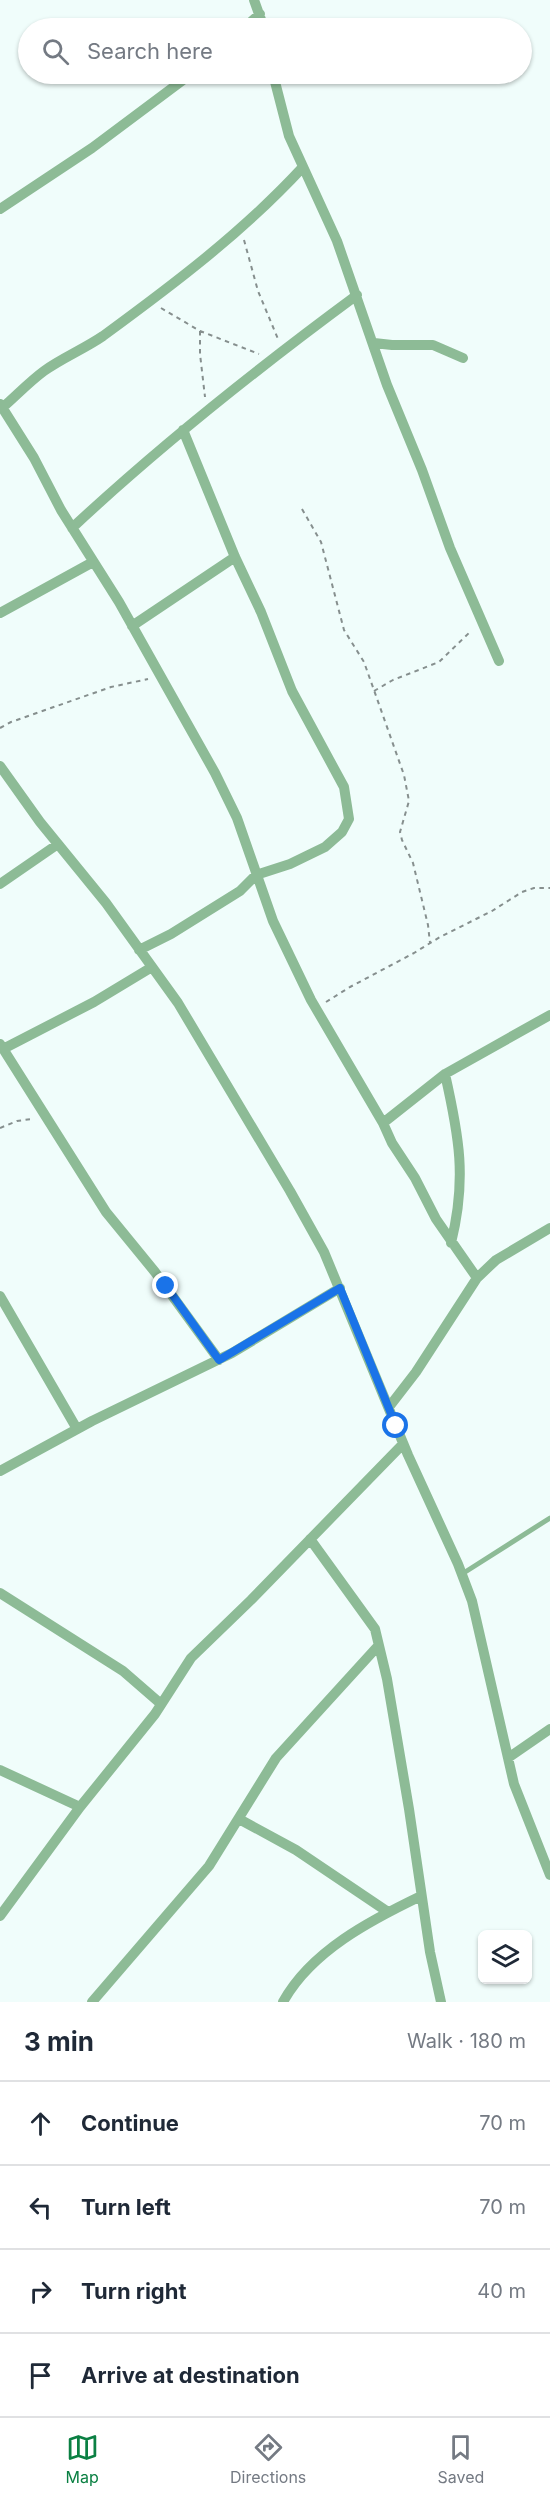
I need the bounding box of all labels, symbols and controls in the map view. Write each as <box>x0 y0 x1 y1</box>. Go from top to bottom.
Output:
search box <box>18 18 532 84</box>
icon: search <box>39 35 72 68</box>
text: Search here <box>87 38 213 64</box>
route end <box>152 1272 178 1298</box>
route start <box>382 1412 408 1438</box>
map controls <box>478 1930 532 1984</box>
button: layers <box>478 1930 532 1984</box>
text: 3 min <box>24 2026 94 2057</box>
text: Walk · 180 m <box>407 2029 526 2053</box>
icon: ahead <box>24 2107 57 2140</box>
text: Continue <box>81 2110 179 2136</box>
text: 70 m <box>479 2111 526 2135</box>
icon: left <box>24 2191 57 2224</box>
text: Turn left <box>81 2194 171 2220</box>
text: 70 m <box>479 2195 526 2219</box>
icon: right <box>24 2275 57 2308</box>
text: Turn right <box>81 2278 187 2304</box>
text: 40 m <box>477 2279 526 2303</box>
icon: arrive <box>24 2359 57 2392</box>
text: Arrive at destination <box>81 2362 300 2388</box>
tab: Map <box>66 2431 99 2487</box>
tab: Directions <box>230 2431 306 2487</box>
tab: Saved <box>438 2431 484 2487</box>

